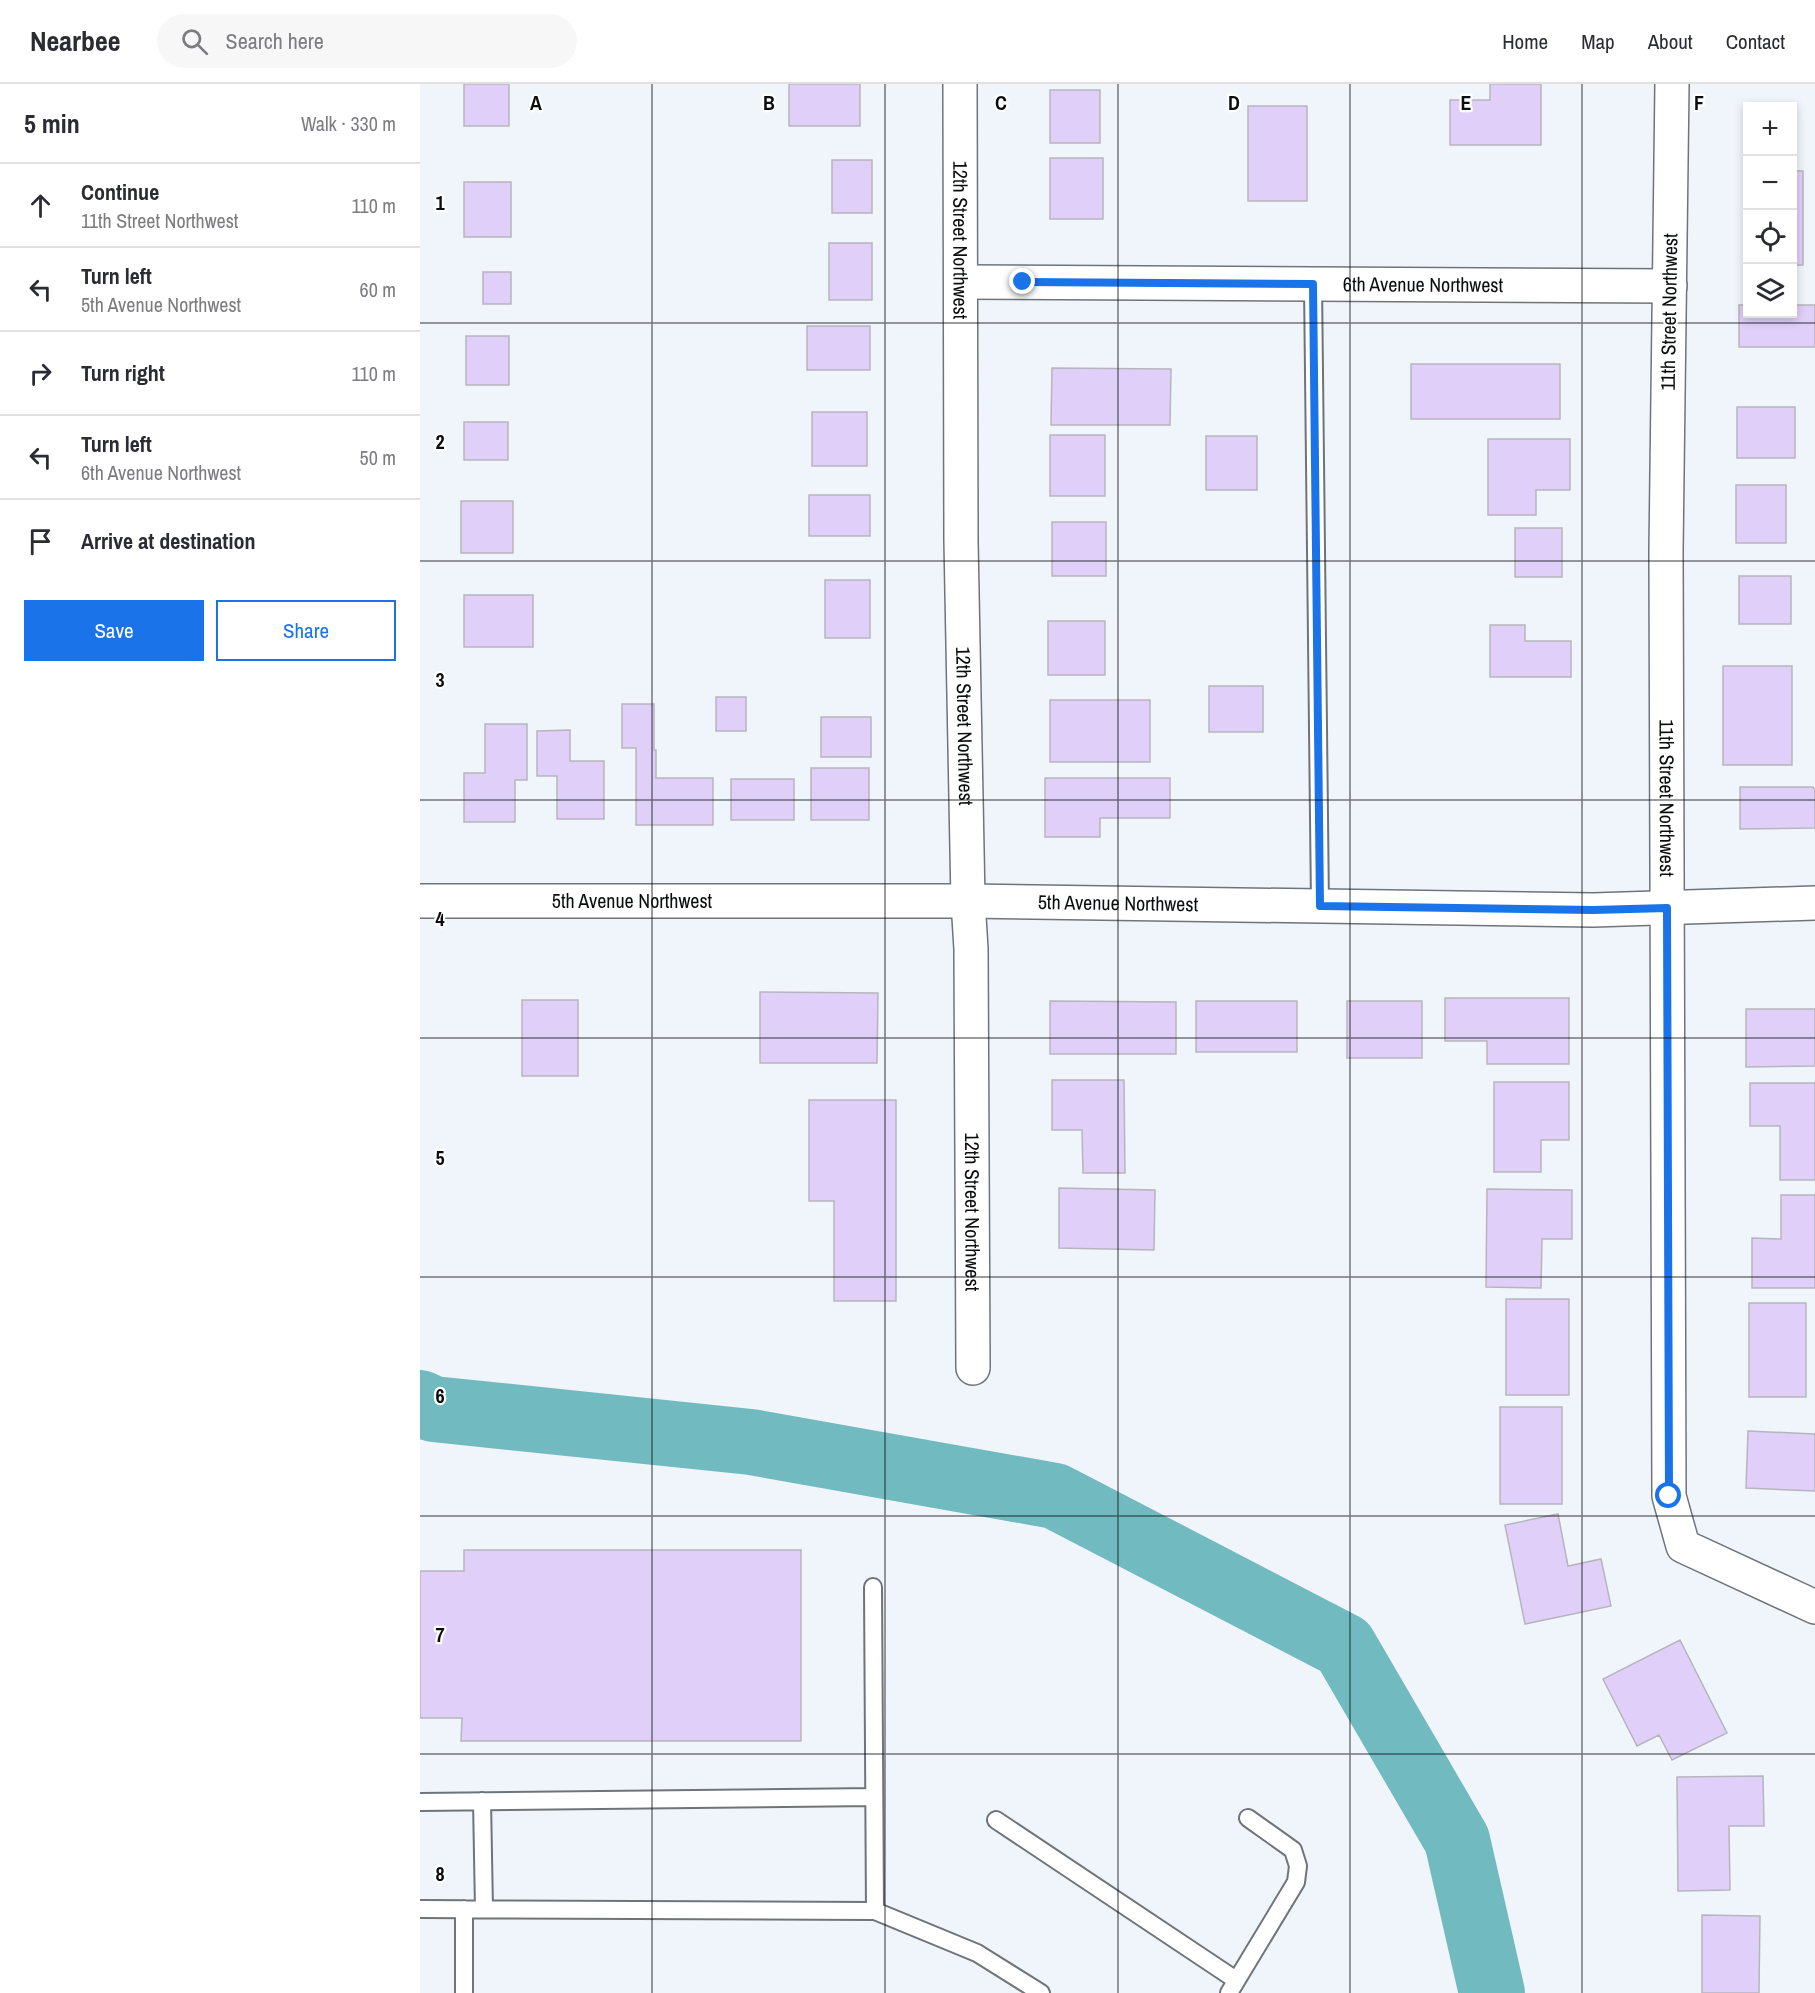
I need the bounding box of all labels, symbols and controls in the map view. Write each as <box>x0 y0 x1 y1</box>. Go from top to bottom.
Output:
search box <box>157 14 577 68</box>
text: Nearbee <box>30 22 121 60</box>
icon: search <box>178 25 211 58</box>
text: Search here <box>226 26 324 56</box>
text: Home <box>1502 27 1548 56</box>
text: Map <box>1581 27 1615 56</box>
text: About <box>1648 27 1693 56</box>
text: Contact <box>1726 27 1785 56</box>
text: A <box>530 89 542 116</box>
text: B <box>763 89 775 116</box>
text: C <box>995 89 1007 116</box>
text: D <box>1228 89 1240 116</box>
text: E <box>1461 89 1472 116</box>
text: F <box>1694 89 1704 116</box>
map controls <box>1743 102 1797 318</box>
button: + <box>1743 102 1797 156</box>
text: 5 min <box>24 106 80 141</box>
text: Walk · 330 m <box>301 110 396 137</box>
button: − <box>1743 156 1797 210</box>
street label: 12th Street Northwest <box>947 161 975 320</box>
text: Continue <box>81 177 159 207</box>
icon: ahead <box>24 189 57 222</box>
text: 1 <box>435 189 445 216</box>
text: 110 m <box>352 192 396 219</box>
text: 11th Street Northwest <box>81 207 238 234</box>
button: locate <box>1743 210 1797 264</box>
street label: 11th Street Northwest <box>1654 233 1683 391</box>
text: Turn left <box>81 261 152 291</box>
button: layers <box>1743 264 1797 318</box>
route end <box>1009 268 1035 294</box>
street label: 6th Avenue Northwest <box>1343 270 1504 298</box>
icon: left <box>24 273 57 306</box>
text: 60 m <box>360 276 396 303</box>
text: 5th Avenue Northwest <box>81 291 241 318</box>
icon: right <box>24 357 57 390</box>
text: Turn right <box>81 358 165 388</box>
text: 110 m <box>352 360 396 387</box>
text: 2 <box>435 428 445 455</box>
text: Turn left <box>81 429 152 459</box>
icon: left <box>24 441 57 474</box>
text: 50 m <box>360 444 396 471</box>
text: 6th Avenue Northwest <box>81 459 241 486</box>
icon: arrive <box>24 525 57 558</box>
text: Arrive at destination <box>81 526 255 556</box>
button: Save <box>24 600 204 661</box>
button: Share <box>216 600 396 661</box>
street label: 12th Street Northwest <box>950 646 980 806</box>
text: 3 <box>435 666 445 693</box>
street label: 11th Street Northwest <box>1654 719 1681 877</box>
street label: 5th Avenue Northwest <box>552 887 713 914</box>
street label: 5th Avenue Northwest <box>1038 888 1199 917</box>
text: 4 <box>435 905 445 932</box>
street label: 12th Street Northwest <box>959 1132 987 1292</box>
text: 5 <box>435 1144 445 1171</box>
text: 6 <box>435 1382 445 1409</box>
route start <box>1655 1482 1681 1508</box>
text: 7 <box>435 1621 445 1648</box>
text: 8 <box>435 1860 445 1887</box>

